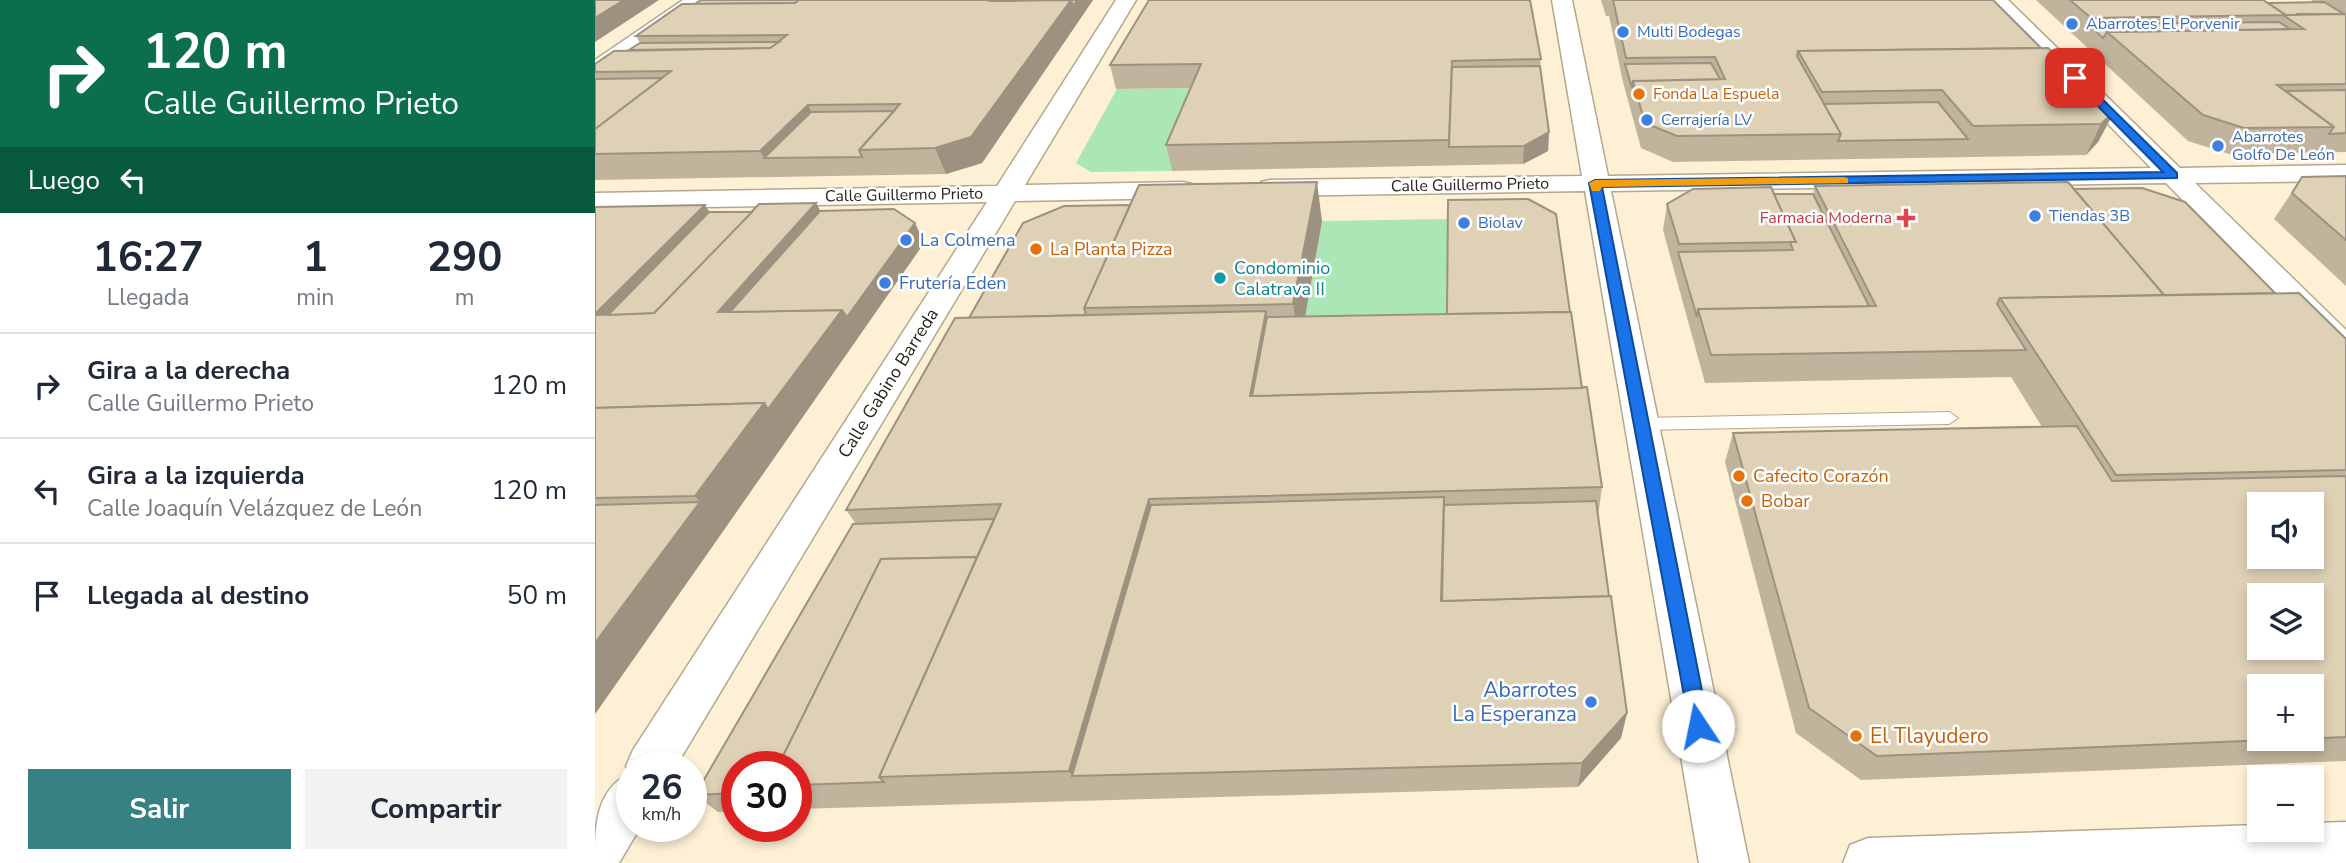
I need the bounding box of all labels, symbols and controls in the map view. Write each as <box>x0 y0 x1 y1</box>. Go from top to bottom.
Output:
place label: Abarrotes El Porvenir <box>2086 13 2240 35</box>
marker: Abarrotes El Porvenir <box>2064 16 2080 32</box>
text: 120 m <box>143 18 287 85</box>
place label: Multi Bodegas <box>1637 21 1741 43</box>
marker: Multi Bodegas <box>1615 24 1631 40</box>
icon: right <box>28 28 119 119</box>
pin <box>2045 48 2105 108</box>
icon: arrive <box>2056 59 2094 97</box>
text: Calle Guillermo Prieto <box>143 82 459 125</box>
place label: Fonda La Espuela <box>1653 83 1780 105</box>
marker: Fonda La Espuela <box>1631 86 1647 102</box>
place label: Cerrajería LV <box>1661 109 1753 131</box>
marker: Cerrajería LV <box>1639 112 1655 128</box>
place label: Abarrotes Golfo De León <box>2232 126 2335 166</box>
marker: Abarrotes Golfo De León <box>2210 138 2226 154</box>
icon: left <box>114 161 152 199</box>
text: Luego <box>28 163 100 198</box>
street label: Calle Guillermo Prieto <box>1391 173 1549 197</box>
street label: Calle Guillermo Prieto <box>825 183 983 207</box>
place label: Tiendas 3B <box>2049 205 2130 227</box>
place label: Farmacia Moderna <box>1760 207 1892 229</box>
marker: Tiendas 3B <box>2027 208 2043 224</box>
marker: Farmacia Moderna <box>1898 210 1914 226</box>
place label: Biolav <box>1478 212 1524 234</box>
marker: Biolav <box>1456 215 1472 231</box>
place label: La Colmena <box>920 228 1016 252</box>
text: 16:27 <box>93 229 204 286</box>
text: 1 <box>303 229 328 286</box>
text: 290 <box>427 229 502 286</box>
marker: La Colmena <box>898 232 914 248</box>
place label: La Planta Pizza <box>1050 237 1173 261</box>
marker: La Planta Pizza <box>1028 241 1044 257</box>
place label: Condominio Calatrava II <box>1234 256 1330 301</box>
marker: Condominio Calatrava II <box>1212 270 1228 286</box>
place label: Frutería Eden <box>899 271 1007 295</box>
marker: Frutería Eden <box>877 275 893 291</box>
text: Llegada <box>107 282 189 313</box>
text: min <box>296 282 334 313</box>
text: m <box>455 282 475 313</box>
street label: Calle Gabino Barreda <box>832 304 944 462</box>
text: Gira a la derecha <box>87 353 290 388</box>
icon: right <box>28 367 66 405</box>
text: 120 m <box>491 368 567 403</box>
text: Calle Guillermo Prieto <box>87 388 314 419</box>
text: Gira a la izquierda <box>87 458 305 493</box>
place label: Cafecito Corazón <box>1753 464 1889 488</box>
marker: Cafecito Corazón <box>1731 468 1747 484</box>
icon: left <box>28 472 66 510</box>
text: 120 m <box>491 473 567 508</box>
place label: Bobar <box>1761 489 1810 513</box>
map controls <box>2247 492 2324 842</box>
button: sound <box>2247 492 2324 569</box>
text: Calle Joaquín Velázquez de León <box>87 493 422 524</box>
marker: Bobar <box>1739 493 1755 509</box>
icon: arrive <box>28 577 66 615</box>
text: Llegada al destino <box>87 578 309 613</box>
text: 50 m <box>507 578 567 613</box>
button: layers <box>2247 583 2324 660</box>
button: + <box>2247 674 2324 751</box>
place label: Abarrotes La Esperanza <box>1452 676 1577 728</box>
position arrow <box>1661 689 1735 763</box>
marker: Abarrotes La Esperanza <box>1583 694 1599 710</box>
place label: El Tlayudero <box>1870 722 1989 750</box>
marker: El Tlayudero <box>1848 728 1864 744</box>
speed limit sign: 30 <box>721 751 812 842</box>
text: 26 <box>640 764 683 811</box>
button: − <box>2247 765 2324 842</box>
button: Salir <box>28 769 291 849</box>
button: Compartir <box>305 769 567 849</box>
text: km/h <box>642 802 681 826</box>

